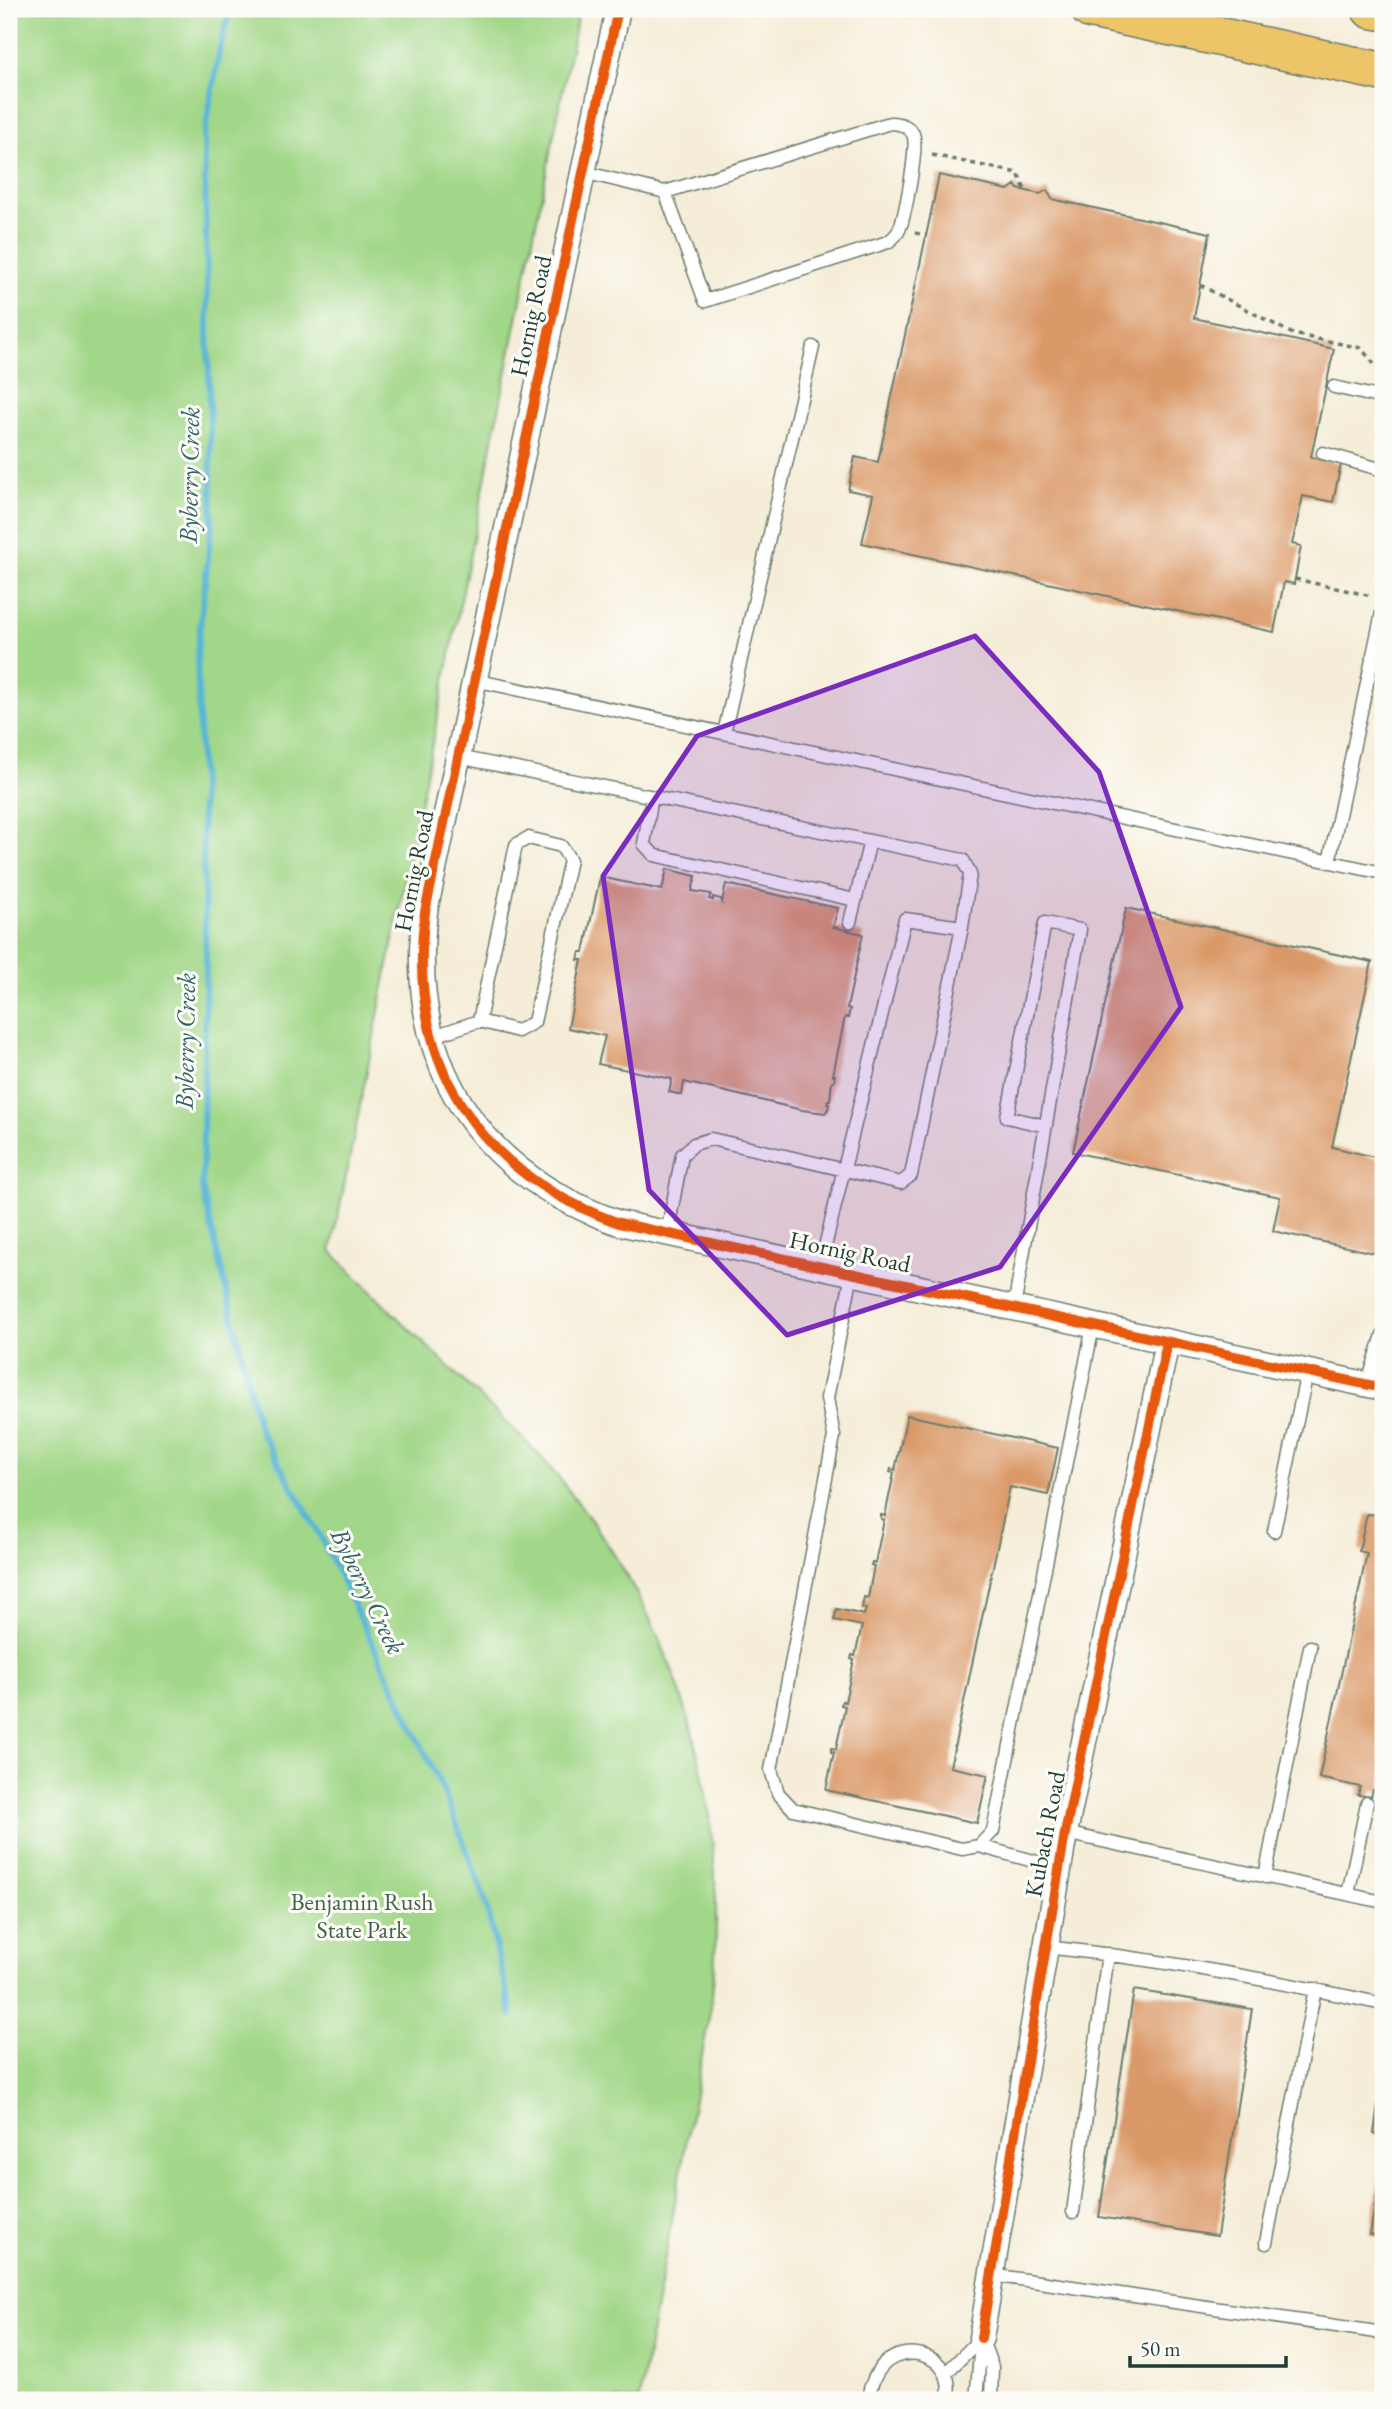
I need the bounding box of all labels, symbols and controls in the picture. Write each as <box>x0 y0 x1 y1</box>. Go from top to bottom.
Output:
street label: Hornig Road <box>503 252 559 379</box>
water label: Byberry Creek <box>171 406 207 545</box>
street label: Hornig Road <box>387 807 441 934</box>
water label: Byberry Creek <box>167 972 203 1111</box>
street label: Hornig Road <box>787 1224 914 1280</box>
water label: Byberry Creek <box>322 1521 413 1660</box>
street label: Kubach Road <box>1017 1767 1072 1899</box>
park label: Benjamin Rush State Park <box>290 1886 434 1945</box>
scale bar <box>1130 2325 1285 2369</box>
text: 50 m <box>1140 2335 1181 2362</box>

